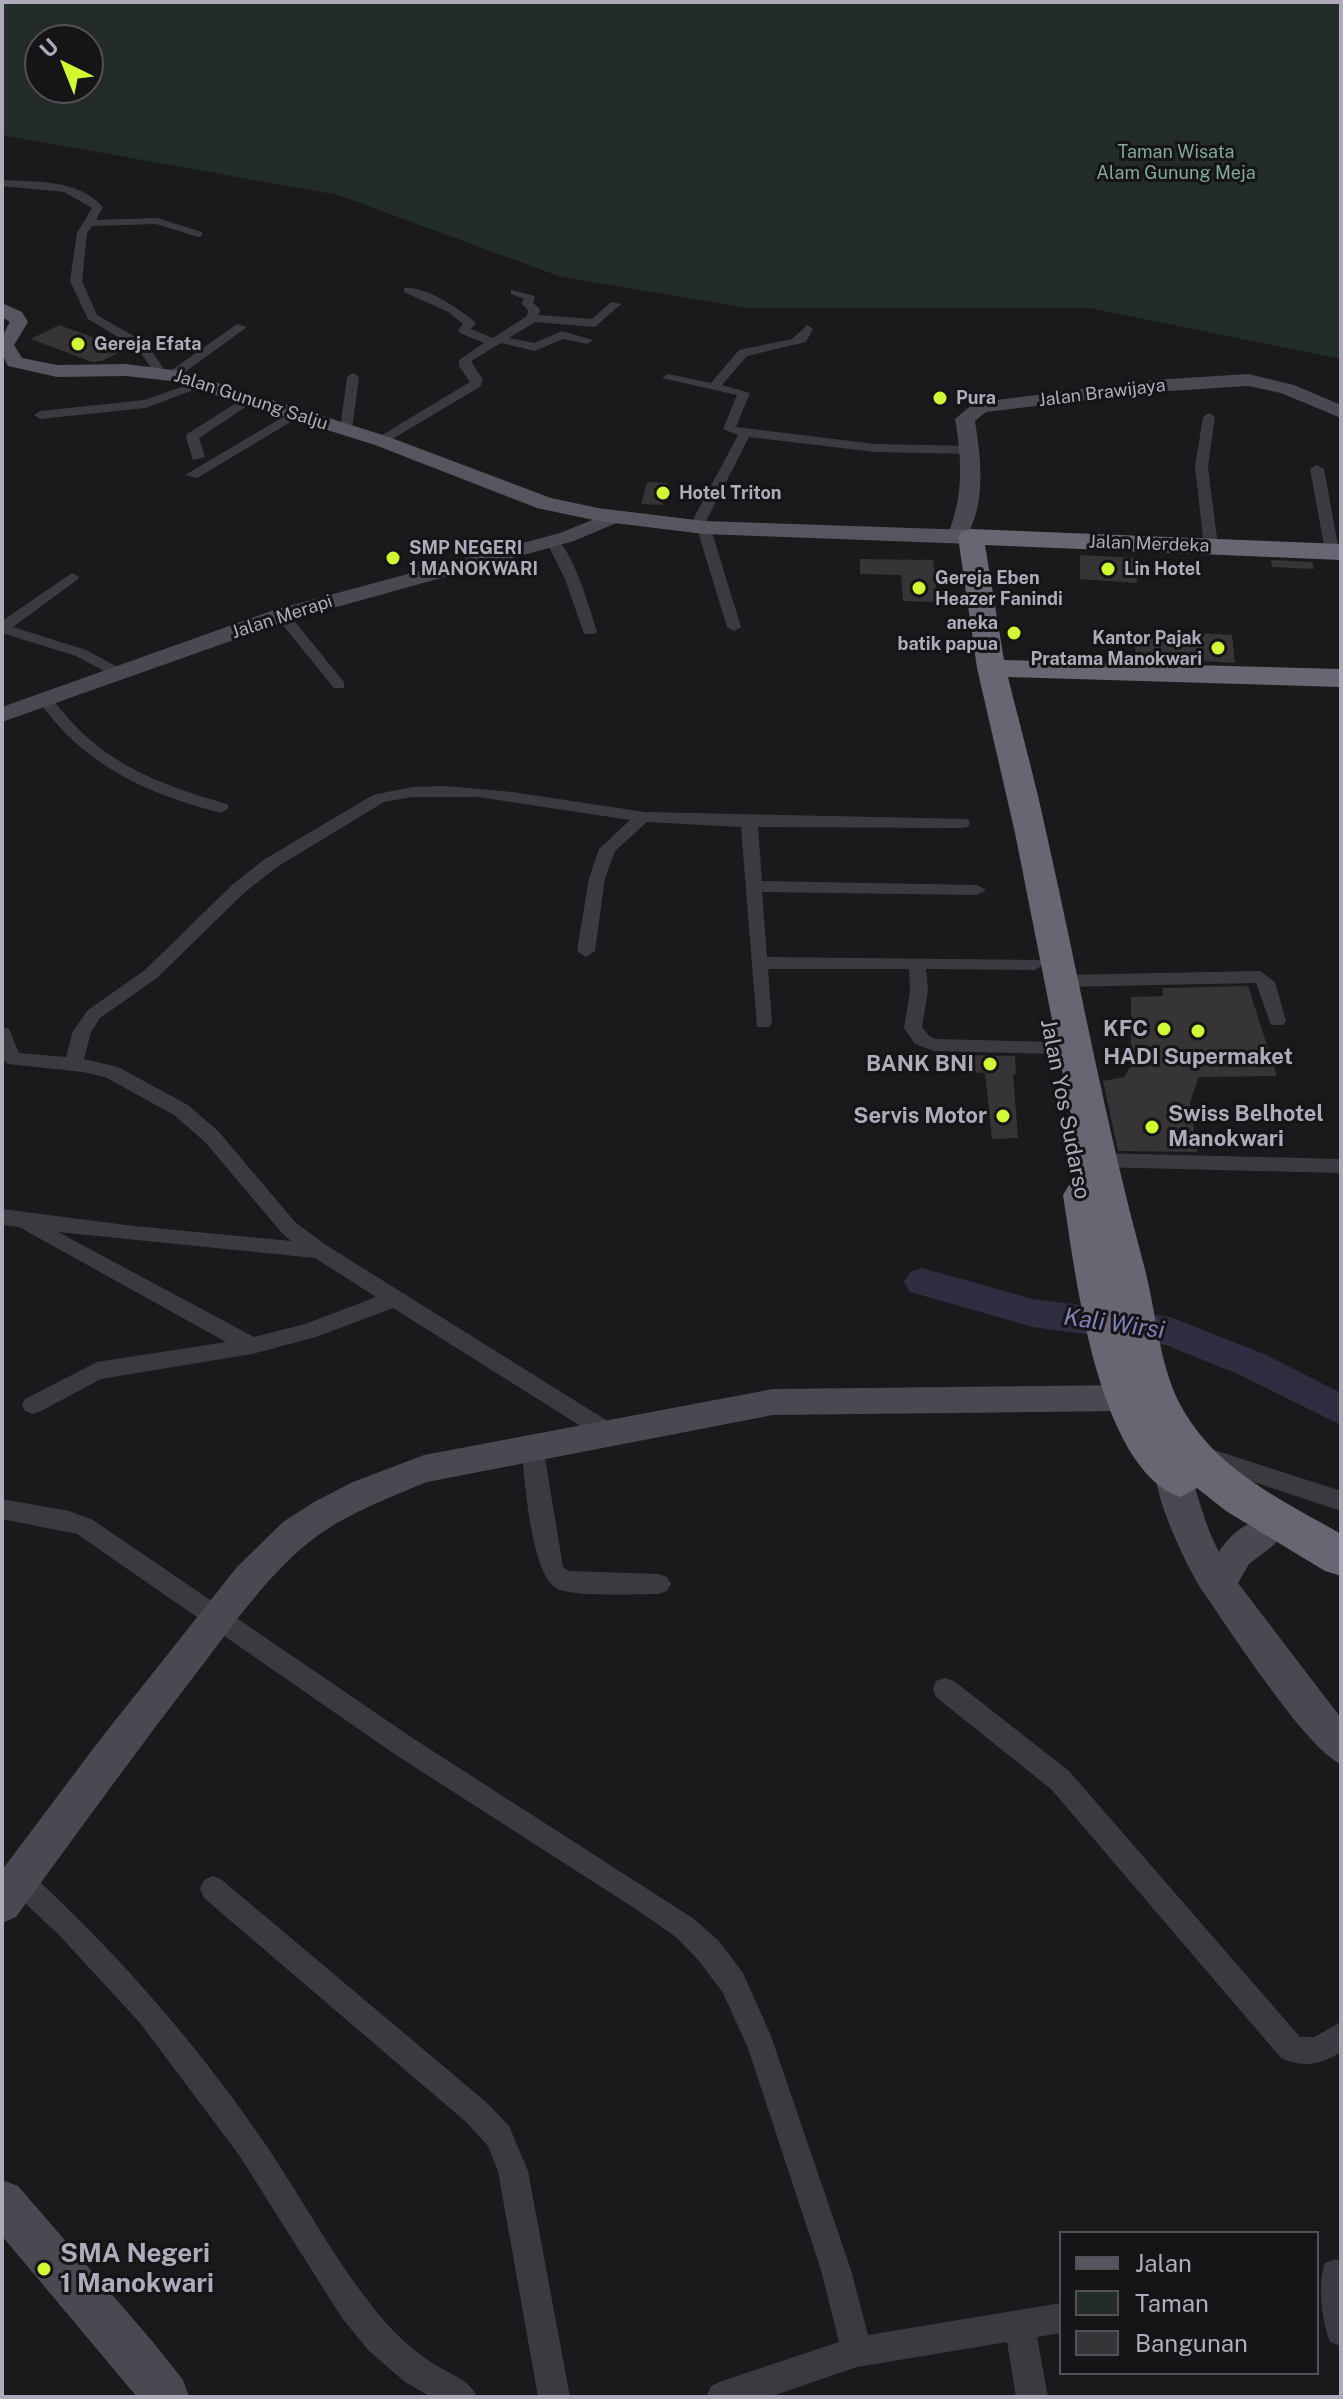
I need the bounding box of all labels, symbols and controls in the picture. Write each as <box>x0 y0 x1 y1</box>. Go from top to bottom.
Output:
north arrow <box>24 24 104 104</box>
text: U <box>34 33 64 63</box>
park label: Taman Wisata Alam Gunung Meja <box>1096 141 1256 184</box>
place label: Gereja Efata <box>94 333 202 355</box>
marker: Gereja Efata <box>69 335 87 353</box>
street label: Jalan Gunung Salju <box>171 365 331 435</box>
street label: Jalan Brawijaya <box>1037 374 1167 412</box>
place label: Pura <box>956 387 996 409</box>
marker: Pura <box>931 389 949 407</box>
place label: Hotel Triton <box>679 482 781 504</box>
marker: Hotel Triton <box>654 484 672 502</box>
street label: Jalan Merdeka <box>1088 531 1210 557</box>
place label: SMP NEGERI 1 MANOKWARI <box>409 537 538 580</box>
marker: SMP NEGERI 1 MANOKWARI <box>384 549 402 567</box>
place label: Lin Hotel <box>1124 558 1201 580</box>
marker: Lin Hotel <box>1099 560 1117 578</box>
place label: Gereja Eben Heazer Fanindi <box>935 567 1063 610</box>
marker: Gereja Eben Heazer Fanindi <box>910 579 928 597</box>
street label: Jalan Merapi <box>229 591 335 643</box>
place label: aneka batik papua <box>898 612 998 654</box>
marker: aneka batik papua <box>1005 624 1023 642</box>
place label: Kantor Pajak Pratama Manokwari <box>1030 627 1202 670</box>
marker: Kantor Pajak Pratama Manokwari <box>1209 639 1227 657</box>
place label: KFC <box>1103 1016 1148 1042</box>
street label: Jalan Yos Sudarso <box>1035 1017 1095 1201</box>
marker: KFC <box>1155 1020 1173 1038</box>
marker: HADI Supermaket <box>1189 1022 1207 1040</box>
place label: HADI Supermaket <box>1103 1044 1293 1070</box>
place label: BANK BNI <box>866 1051 974 1077</box>
marker: BANK BNI <box>981 1055 999 1073</box>
place label: Swiss Belhotel Manokwari <box>1168 1101 1324 1152</box>
place label: Servis Motor <box>853 1103 987 1129</box>
marker: Servis Motor <box>994 1107 1012 1125</box>
marker: Swiss Belhotel Manokwari <box>1143 1118 1161 1136</box>
water label: Kali Wirsi <box>1062 1303 1166 1345</box>
legend <box>1059 2231 1319 2375</box>
place label: SMA Negeri 1 Manokwari <box>60 2238 214 2300</box>
text: Jalan <box>1135 2249 1192 2277</box>
marker: SMA Negeri 1 Manokwari <box>35 2260 53 2278</box>
text: Taman <box>1135 2289 1209 2317</box>
text: Bangunan <box>1135 2329 1248 2357</box>

